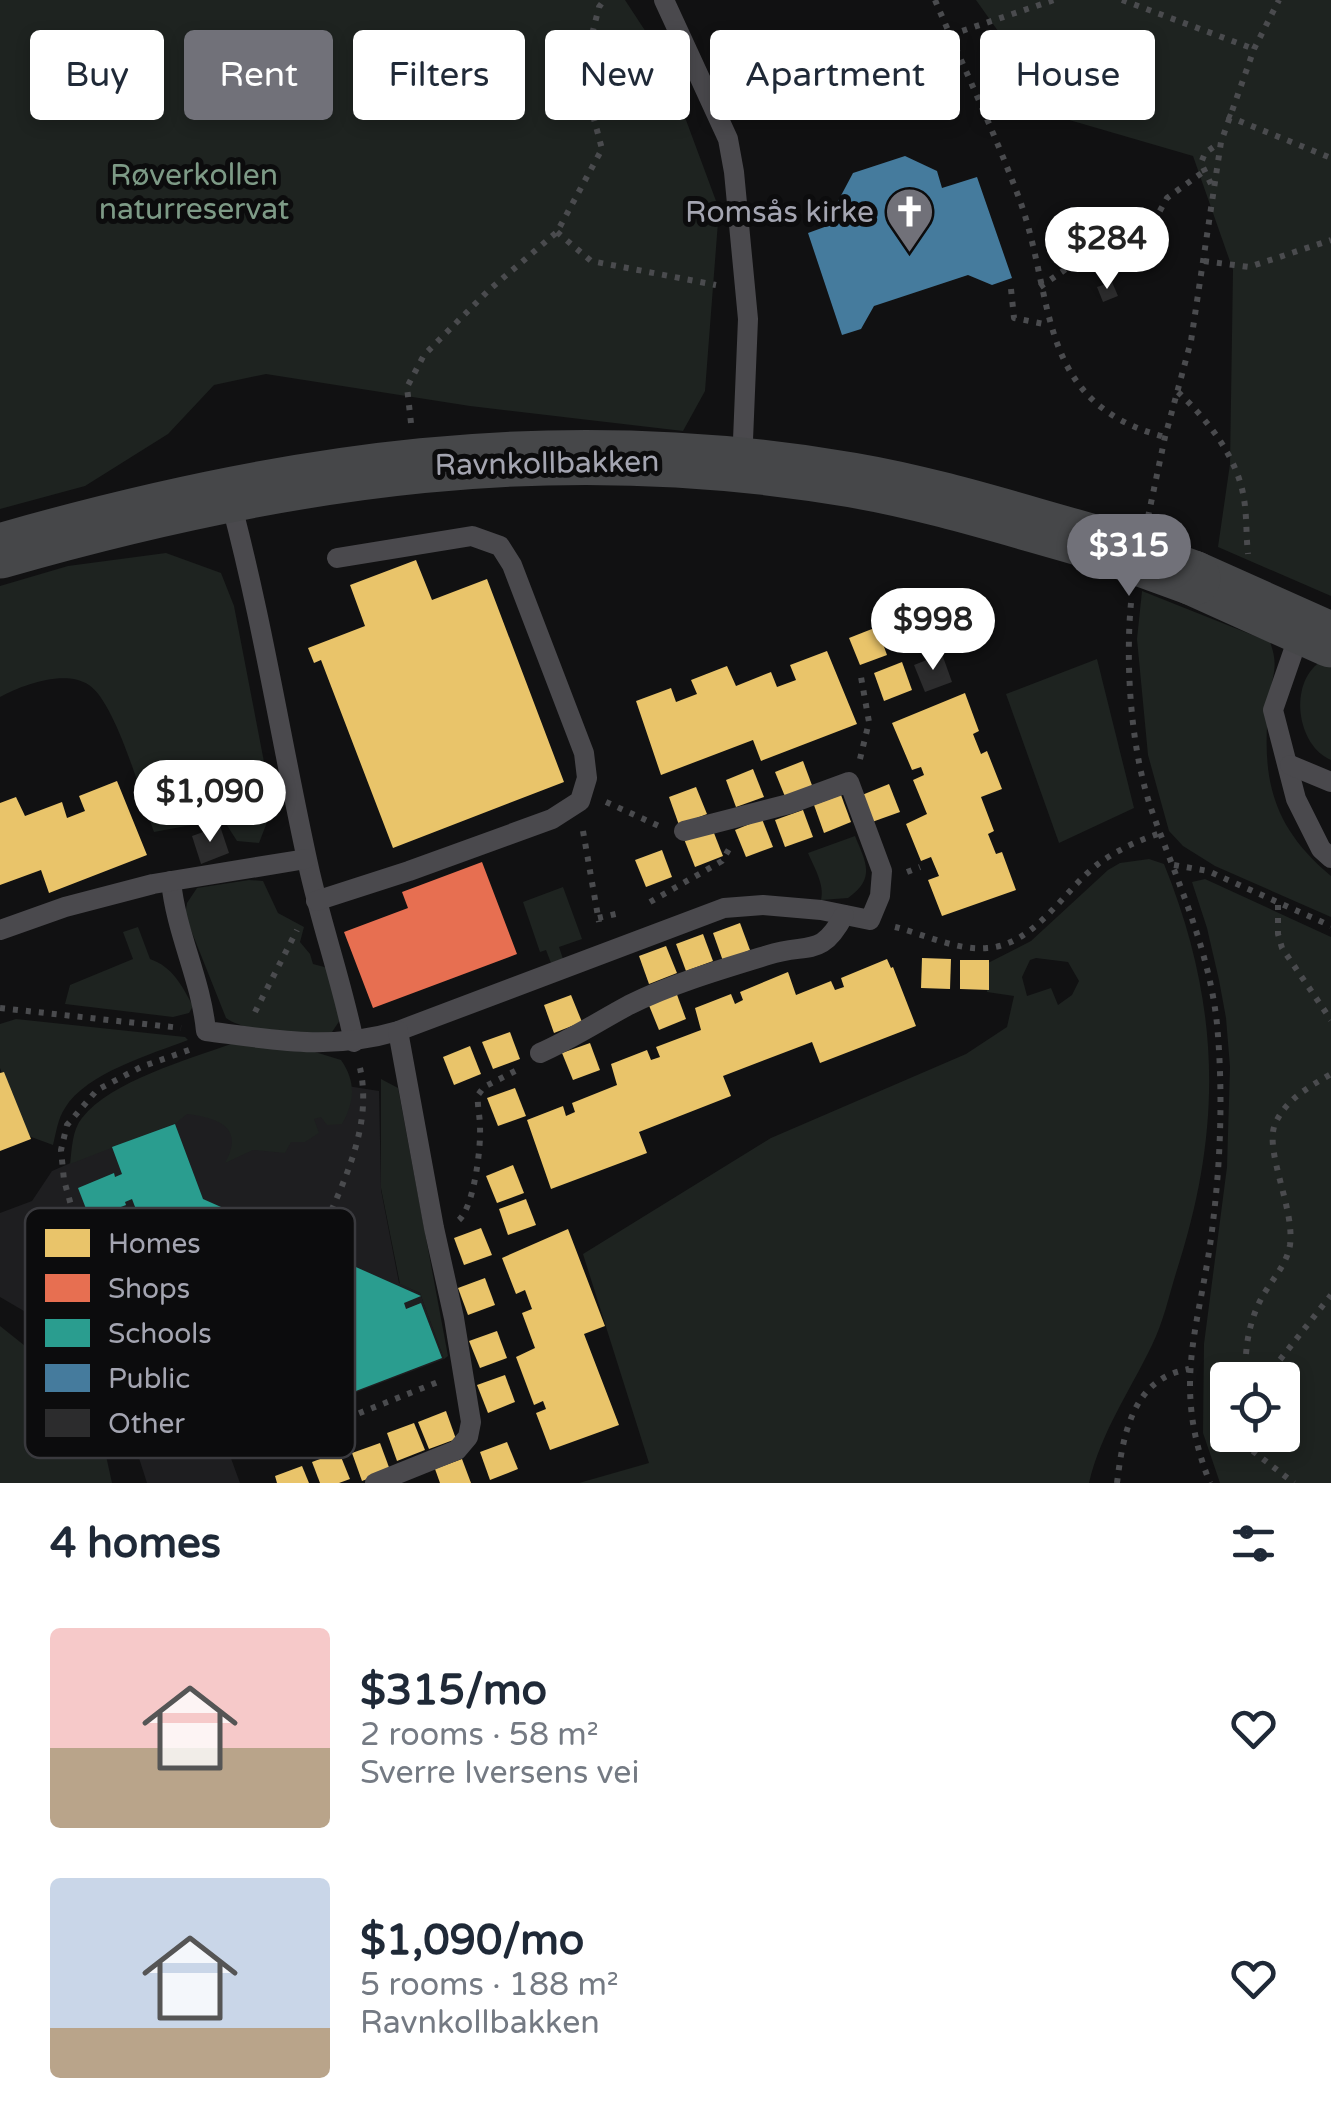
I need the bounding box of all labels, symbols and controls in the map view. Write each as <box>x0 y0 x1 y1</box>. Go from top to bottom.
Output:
chip: Buy <box>30 30 164 120</box>
chip: Rent <box>184 30 333 120</box>
chip: Filters <box>353 30 525 120</box>
chip: New <box>545 30 690 120</box>
chip: Apartment <box>710 30 960 120</box>
chip: House <box>980 30 1155 120</box>
park label: Røverkollen naturreservat <box>99 157 289 228</box>
church icon: Romsås kirke <box>883 186 935 254</box>
place label: Romsås kirke <box>685 194 874 231</box>
pin: $284 <box>1048 207 1166 292</box>
text: $284 <box>1067 220 1147 258</box>
street label: Ravnkollbakken <box>434 443 660 484</box>
pin: $315 <box>1070 514 1188 599</box>
text: $315 <box>1089 527 1169 565</box>
pin: $998 <box>874 588 992 673</box>
text: $998 <box>893 601 973 639</box>
pin: $1,090 <box>129 760 291 845</box>
text: $1,090 <box>156 773 264 811</box>
legend <box>25 1208 355 1458</box>
text: Homes <box>108 1227 201 1261</box>
text: Shops <box>108 1272 190 1306</box>
text: Schools <box>108 1317 212 1351</box>
text: Public <box>108 1362 190 1396</box>
map controls <box>1210 1362 1300 1452</box>
button: locate <box>1210 1362 1300 1452</box>
text: Other <box>108 1407 185 1441</box>
icon: filters <box>1226 1516 1281 1571</box>
text: 4 homes <box>50 1518 221 1569</box>
text: $315/mo <box>360 1665 547 1716</box>
icon: home <box>130 1668 250 1788</box>
icon: heart <box>1226 1701 1281 1756</box>
text: 2 rooms · 58 m² <box>360 1716 599 1754</box>
text: Sverre Iversens vei <box>360 1754 639 1792</box>
text: $1,090/mo <box>360 1915 584 1966</box>
icon: home <box>130 1918 250 2038</box>
icon: heart <box>1226 1951 1281 2006</box>
text: 5 rooms · 188 m² <box>360 1966 619 2004</box>
text: Ravnkollbakken <box>360 2004 600 2042</box>

